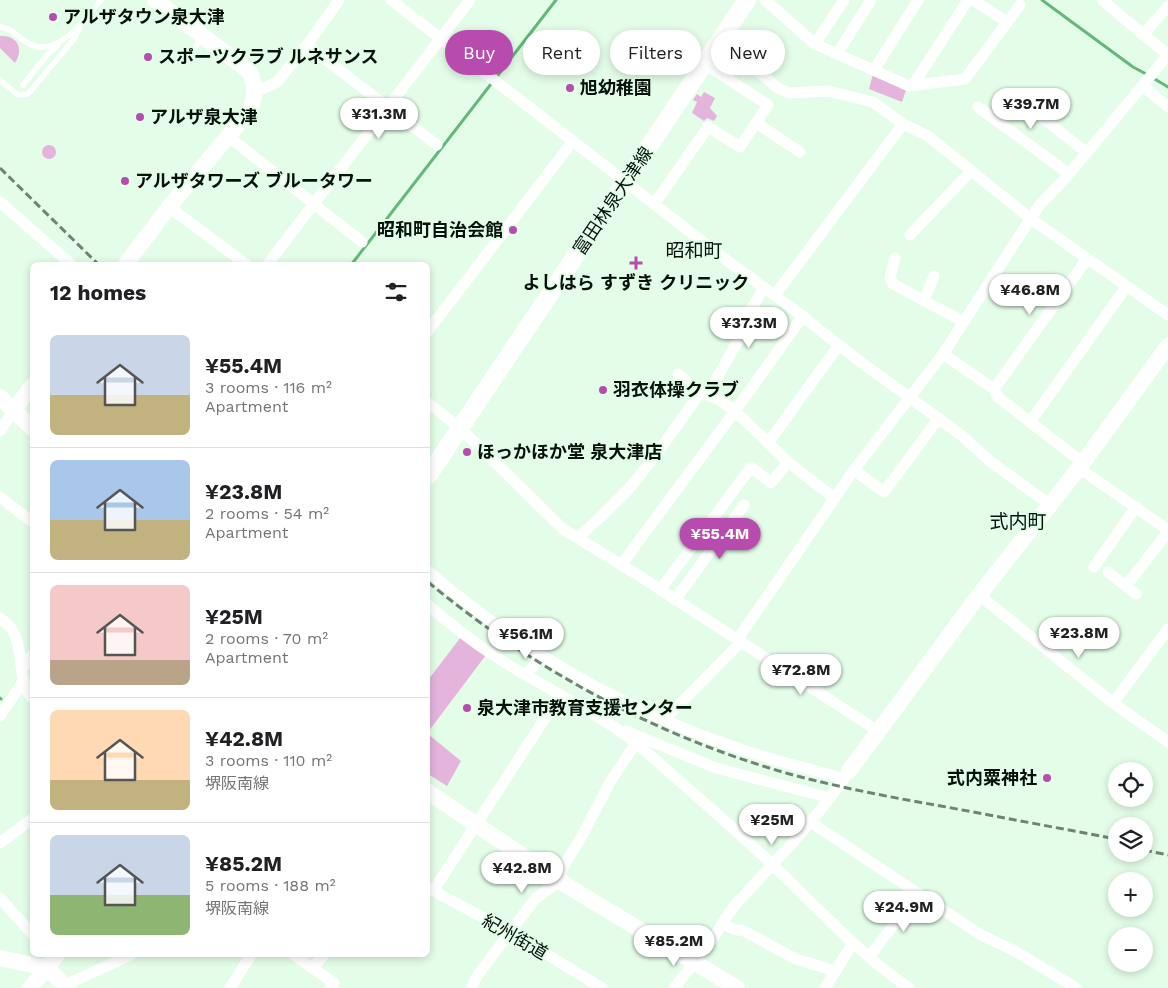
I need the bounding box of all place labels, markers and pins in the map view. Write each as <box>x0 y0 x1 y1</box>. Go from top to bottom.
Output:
place label: アルザタウン泉大津 <box>63 6 225 27</box>
marker: アルザタウン泉大津 <box>47 11 59 23</box>
place label: スポーツクラブ ルネサンス <box>158 46 378 67</box>
marker: スポーツクラブ ルネサンス <box>142 51 154 63</box>
place label: 旭幼稚園 <box>580 77 652 98</box>
marker: 旭幼稚園 <box>564 82 576 94</box>
pin: ¥39.7M <box>990 88 1072 130</box>
pin: ¥31.3M <box>338 98 420 140</box>
place label: アルザ泉大津 <box>150 106 258 127</box>
marker: アルザ泉大津 <box>134 111 146 123</box>
place label: アルザタワーズ ブルータワー <box>135 170 373 191</box>
marker: アルザタワーズ ブルータワー <box>119 175 131 187</box>
place label: 昭和町自治会館 <box>377 219 503 240</box>
marker: 昭和町自治会館 <box>507 224 519 236</box>
marker: よしはら すずき クリニック <box>629 256 643 270</box>
place label: よしはら すずき クリニック <box>523 272 749 293</box>
pin: ¥46.8M <box>989 274 1071 316</box>
pin: ¥37.3M <box>708 306 790 349</box>
place label: 羽衣体操クラブ <box>613 379 739 400</box>
marker: 羽衣体操クラブ <box>597 384 609 396</box>
place label: ほっかほか堂 泉大津店 <box>477 441 662 462</box>
marker: ほっかほか堂 泉大津店 <box>461 446 473 458</box>
pin: ¥55.4M <box>679 518 761 560</box>
pin: ¥23.8M <box>1038 616 1120 659</box>
pin: ¥56.1M <box>485 618 567 660</box>
pin: ¥72.8M <box>760 654 842 696</box>
place label: 泉大津市教育支援センター <box>477 697 693 718</box>
marker: 泉大津市教育支援センター <box>461 702 473 714</box>
place label: 式内粟神社 <box>947 767 1037 788</box>
marker: 式内粟神社 <box>1041 772 1053 784</box>
pin: ¥25M <box>742 804 802 846</box>
pin: ¥42.8M <box>481 852 563 894</box>
pin: ¥24.9M <box>863 890 945 933</box>
pin: ¥85.2M <box>633 924 715 967</box>

